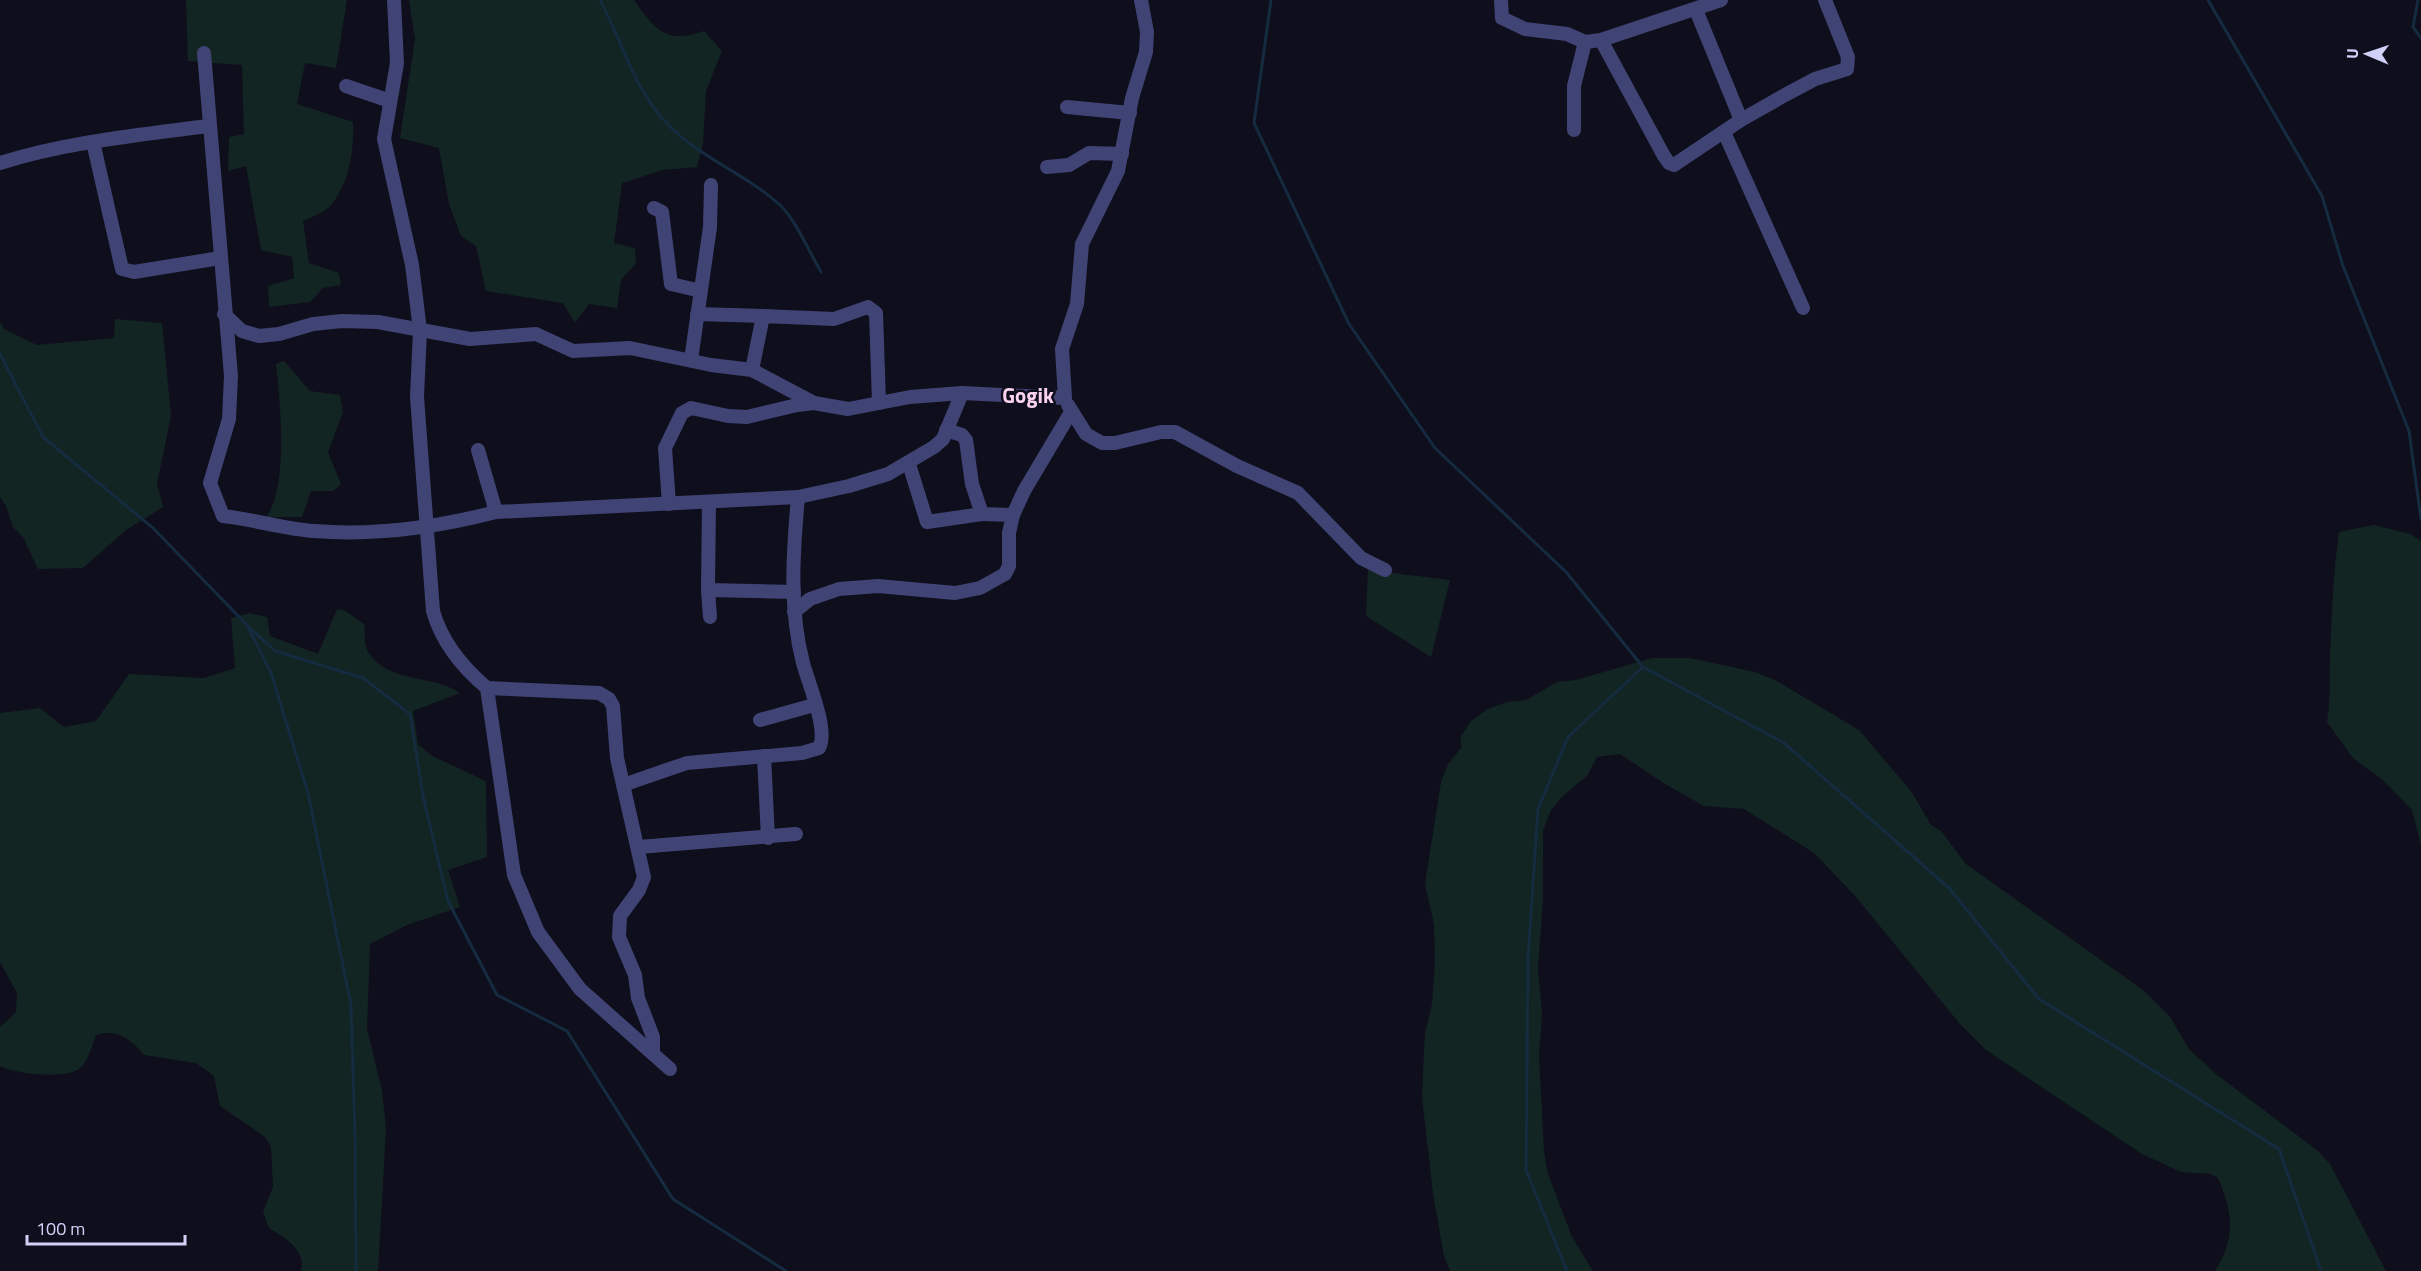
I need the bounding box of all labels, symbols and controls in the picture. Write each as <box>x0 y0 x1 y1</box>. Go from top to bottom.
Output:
north arrow <box>2337 24 2397 84</box>
text: U <box>2340 48 2364 59</box>
district label: Gogik <box>1002 379 1054 411</box>
scale bar <box>27 1208 184 1246</box>
text: 100 m <box>36 1215 85 1242</box>

